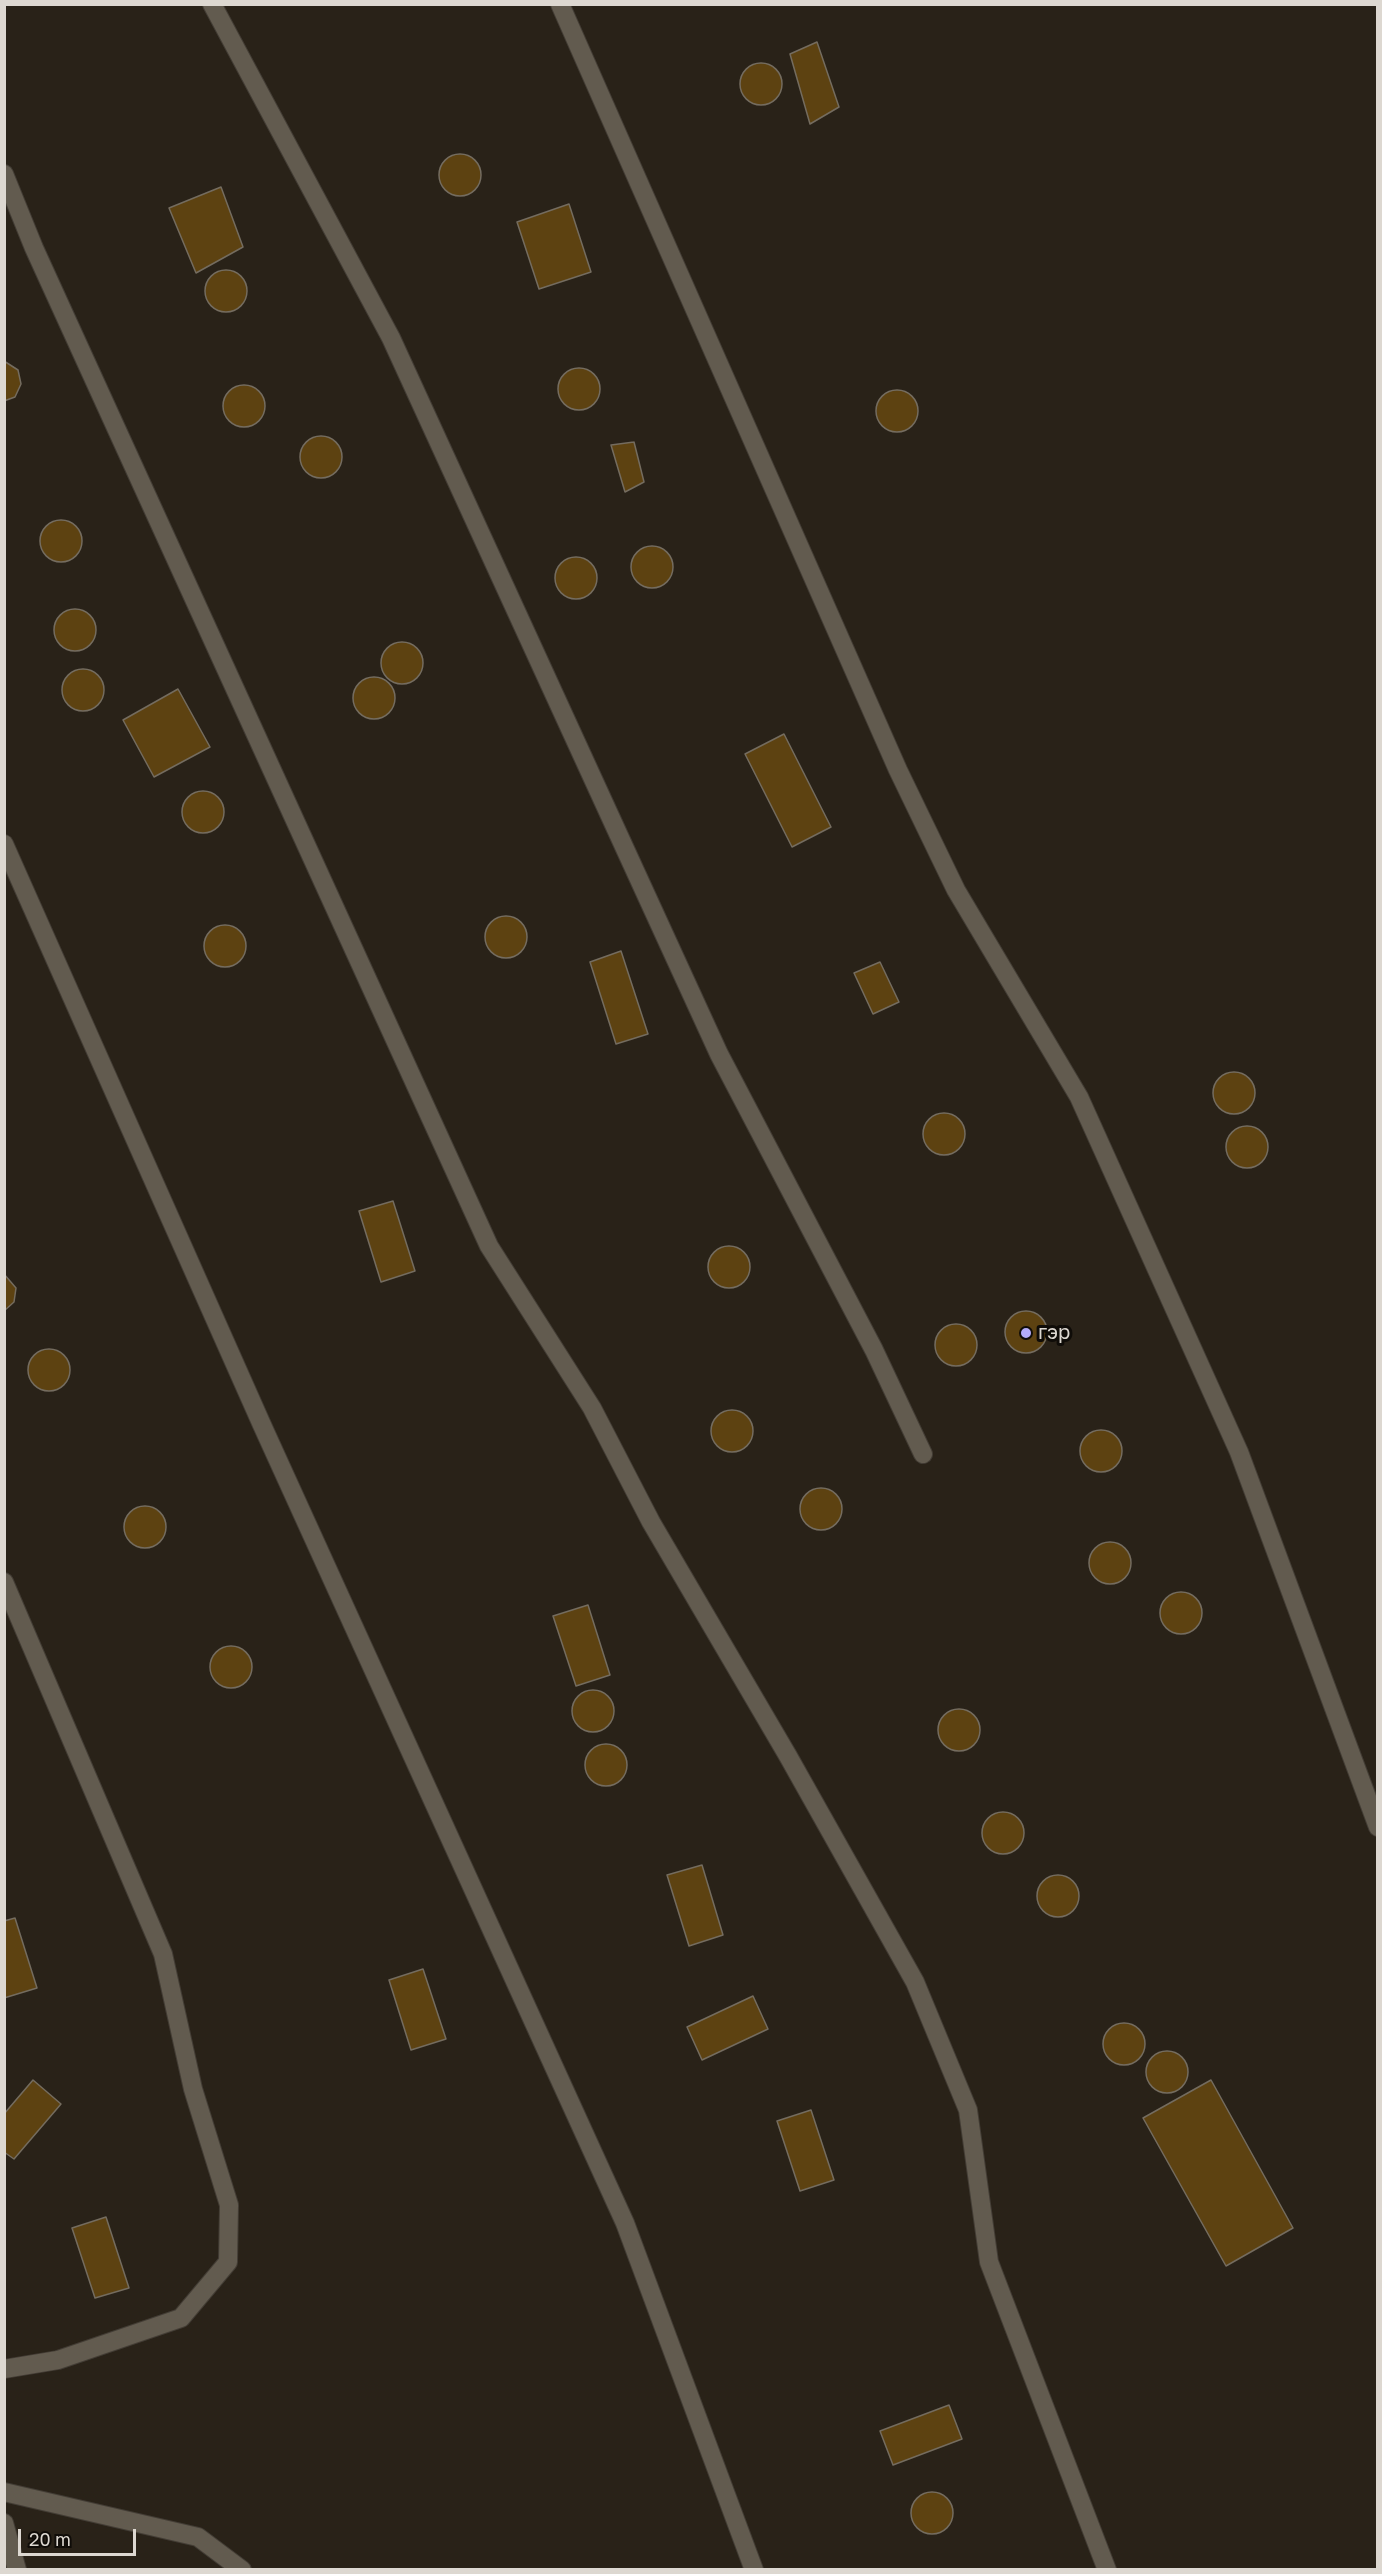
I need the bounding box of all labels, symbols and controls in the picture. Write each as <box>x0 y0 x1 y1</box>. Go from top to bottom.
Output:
place label: гэр <box>1038 1321 1070 1345</box>
marker: гэр <box>1019 1326 1033 1340</box>
scale bar <box>21 2517 140 2555</box>
text: 20 m <box>29 2528 71 2550</box>

